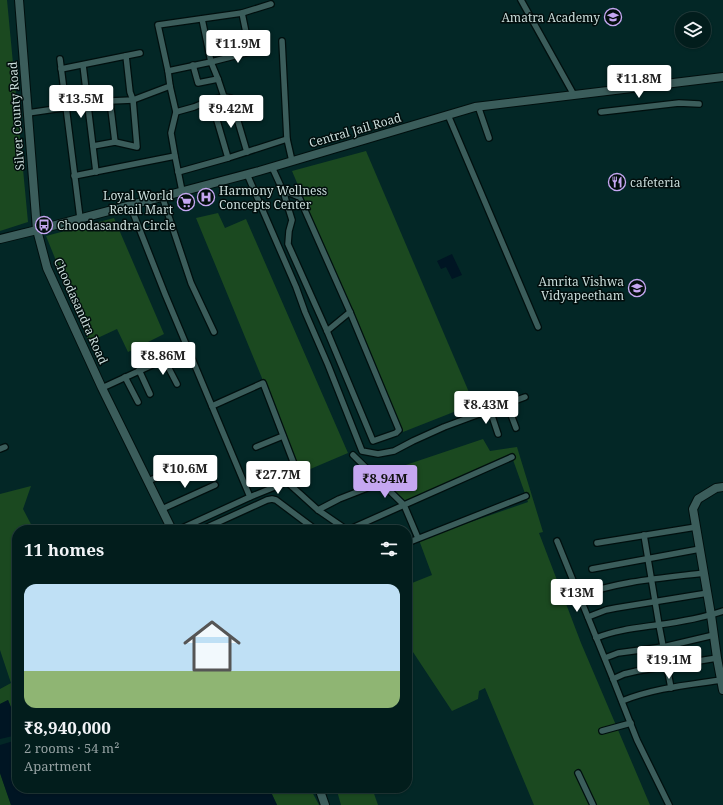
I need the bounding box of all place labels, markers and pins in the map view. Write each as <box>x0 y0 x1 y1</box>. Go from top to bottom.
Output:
school or university icon: Amatra Academy <box>603 7 623 27</box>
place label: Amatra Academy <box>501 9 600 26</box>
pin: ₹11.9M <box>205 30 271 64</box>
pin: ₹11.8M <box>606 65 672 99</box>
pin: ₹13.5M <box>48 85 114 119</box>
pin: ₹9.42M <box>198 95 264 129</box>
restaurant icon: cafeteria <box>607 172 627 192</box>
place label: cafeteria <box>630 174 681 191</box>
place label: Harmony Wellness Concepts Center <box>219 182 327 213</box>
place label: Loyal World Retail Mart <box>103 187 174 218</box>
hospital icon: Harmony Wellness Concepts Center <box>196 187 216 207</box>
supermarket icon: Loyal World Retail Mart <box>176 192 196 212</box>
bus stop icon: Choodasandra Circle <box>34 215 54 235</box>
place label: Choodasandra Circle <box>57 217 175 234</box>
place label: Amrita Vishwa Vidyapeetham <box>539 273 624 304</box>
school or university icon: Amrita Vishwa Vidyapeetham <box>627 278 647 298</box>
pin: ₹8.86M <box>130 342 196 376</box>
pin: ₹8.43M <box>453 391 519 425</box>
pin: ₹10.6M <box>152 455 218 489</box>
pin: ₹27.7M <box>245 461 311 495</box>
pin: ₹8.94M <box>352 465 418 499</box>
pin: ₹13M <box>553 579 601 613</box>
pin: ₹19.1M <box>636 646 702 680</box>

